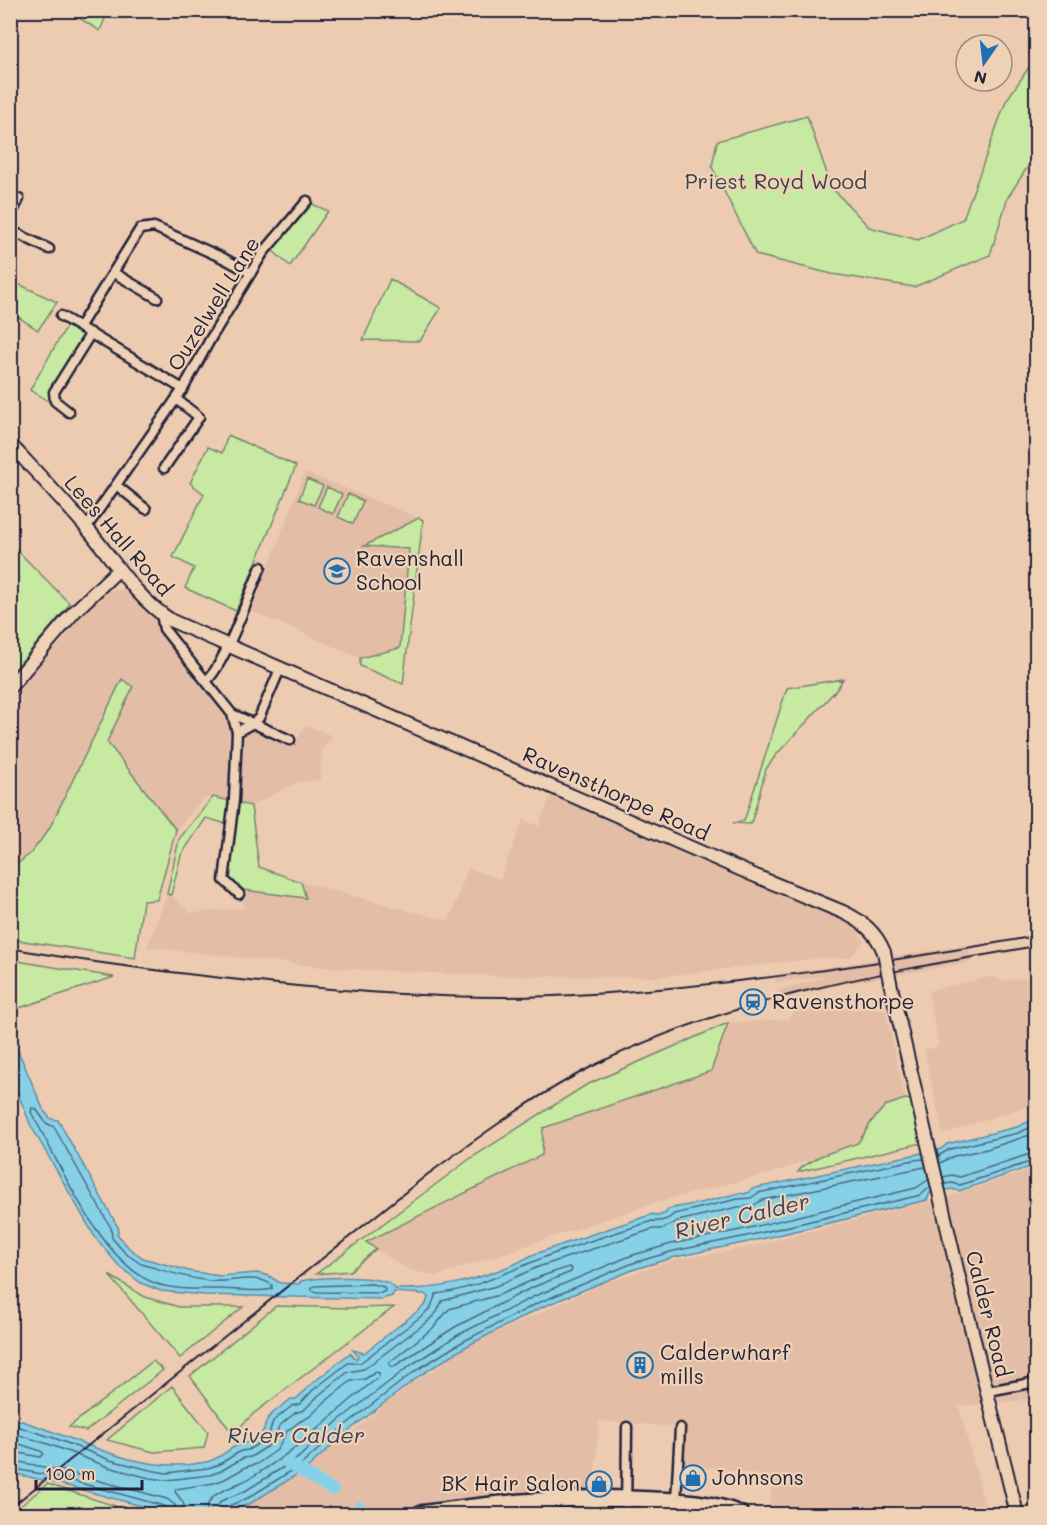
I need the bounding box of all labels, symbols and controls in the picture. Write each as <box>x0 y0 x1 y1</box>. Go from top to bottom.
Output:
north arrow <box>954 33 1014 93</box>
text: N <box>972 66 989 90</box>
park label: Priest Royd Wood <box>685 167 867 194</box>
street label: Ouzelwell Lane <box>161 231 265 375</box>
street label: Lees Hall Road <box>59 469 179 601</box>
place label: Ravenshall School <box>356 544 464 595</box>
school or university icon: Ravenshall School <box>322 556 352 586</box>
street label: Ravensthorpe Road <box>519 739 714 846</box>
station icon: Ravensthorpe <box>738 987 768 1017</box>
place label: Ravensthorpe <box>772 987 915 1014</box>
water label: River Calder <box>672 1186 812 1245</box>
street label: Calder Road <box>961 1248 1018 1380</box>
place label: Calderwharf mills <box>660 1338 791 1389</box>
building icon: Calderwharf mills <box>625 1350 655 1380</box>
water label: River Calder <box>227 1420 365 1449</box>
scale bar <box>36 1453 142 1491</box>
text: 100 m <box>45 1461 95 1485</box>
shop icon: Johnsons <box>678 1463 708 1493</box>
place label: Johnsons <box>712 1463 804 1490</box>
place label: BK Hair Salon <box>441 1469 580 1496</box>
shop icon: BK Hair Salon <box>584 1469 614 1499</box>

